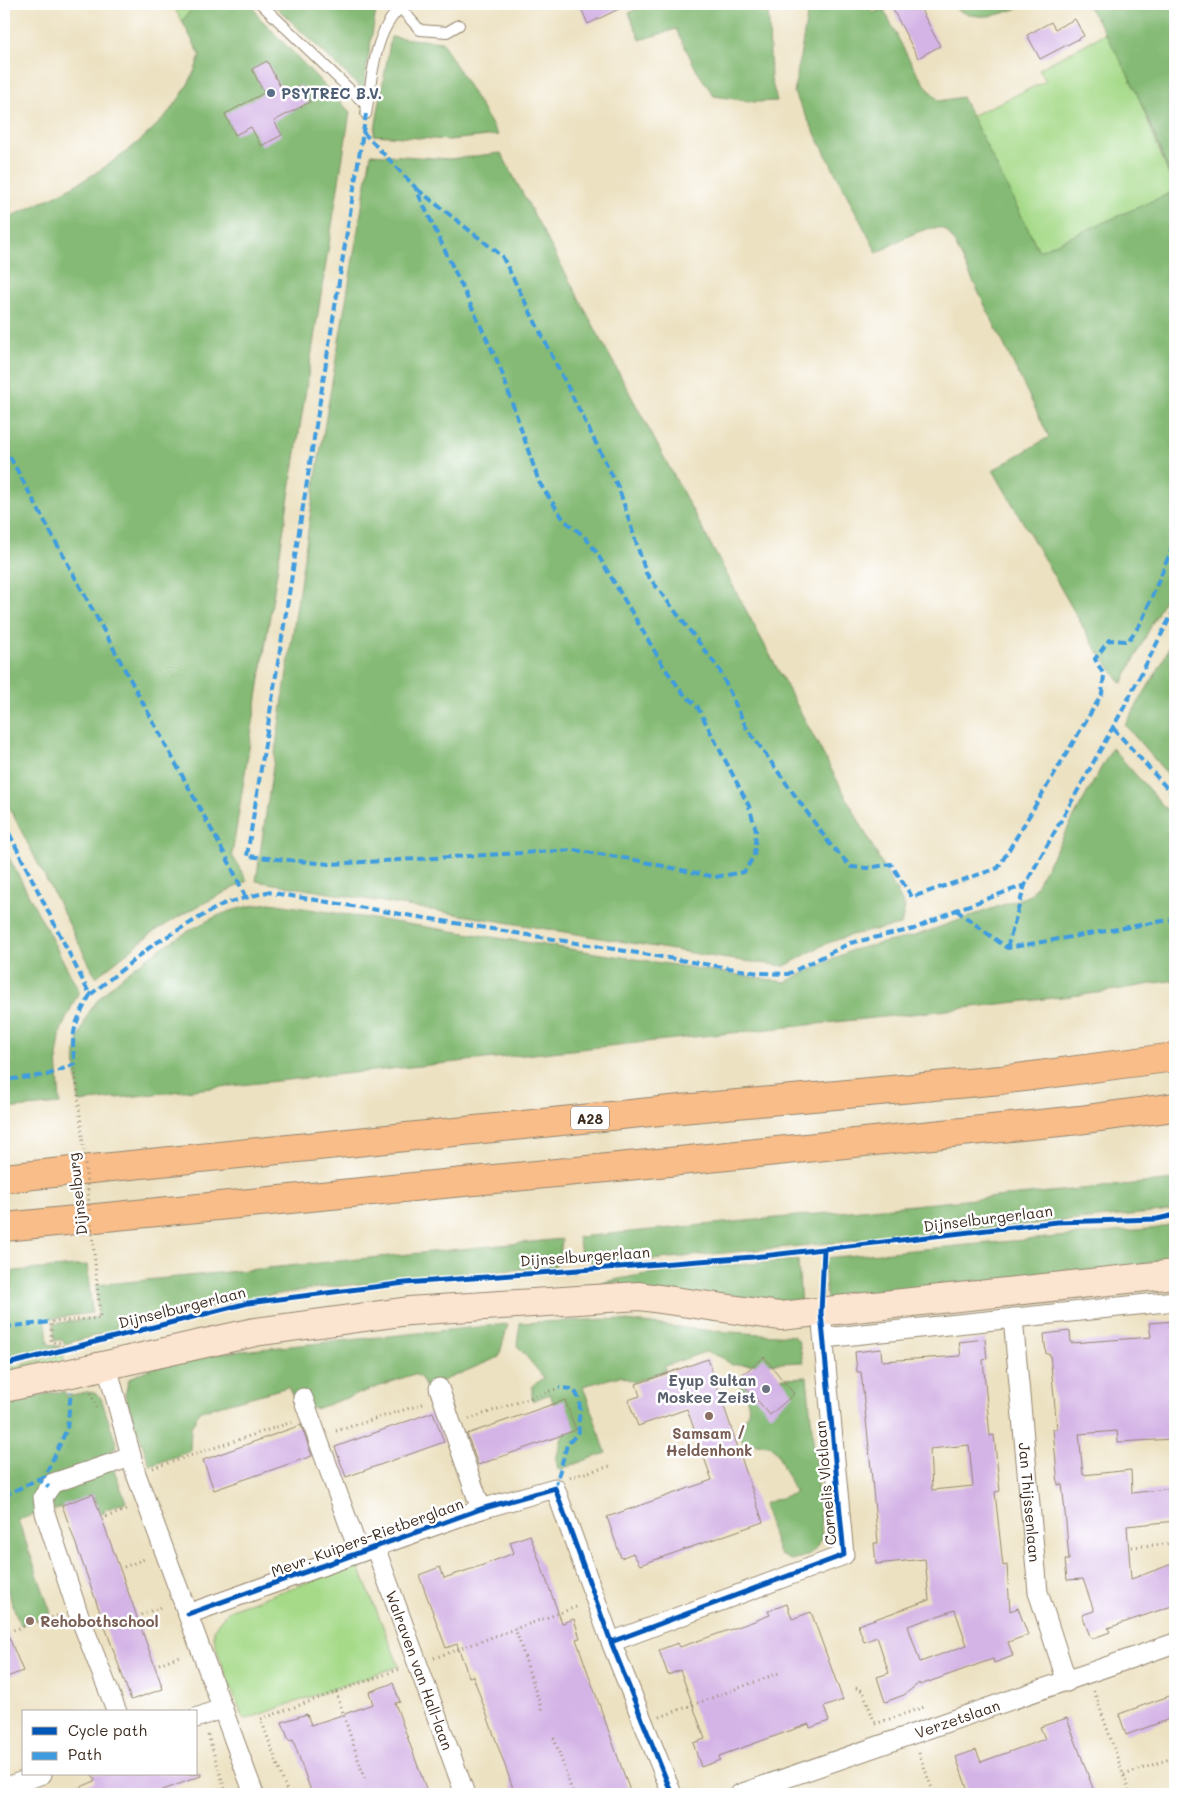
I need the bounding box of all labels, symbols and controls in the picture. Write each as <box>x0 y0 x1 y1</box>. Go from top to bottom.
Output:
place label: PSYTREC B.V. <box>281 83 382 103</box>
marker: PSYTREC B.V. <box>265 87 277 99</box>
road number: A28 <box>571 1106 609 1130</box>
street label: Dijnselburg <box>63 1152 91 1236</box>
street label: Dijnselburgerlaan <box>922 1200 1054 1236</box>
street label: Dijnselburgerlaan <box>519 1241 651 1271</box>
street label: Dijnselburgerlaan <box>116 1282 248 1332</box>
place label: Eyup Sultan Moskee Zeist <box>657 1370 756 1407</box>
marker: Eyup Sultan Moskee Zeist <box>760 1383 772 1395</box>
marker: Samsam / Heldenhonk <box>703 1410 715 1422</box>
street label: Cornelis Vlotlaan <box>810 1420 840 1546</box>
place label: Samsam / Heldenhonk <box>666 1423 752 1460</box>
street label: Jan Thijssenlaan <box>1014 1441 1045 1563</box>
street label: Mevr. Kuipers-Rietberglaan <box>268 1493 466 1581</box>
street label: Walraven van Hall-laan <box>382 1587 458 1753</box>
place label: Rehobothschool <box>40 1611 159 1631</box>
marker: Rehobothschool <box>24 1615 36 1627</box>
street label: Verzetslaan <box>912 1695 1003 1743</box>
legend <box>22 1710 198 1776</box>
text: Cycle path <box>68 1720 147 1740</box>
text: Path <box>68 1744 102 1764</box>

